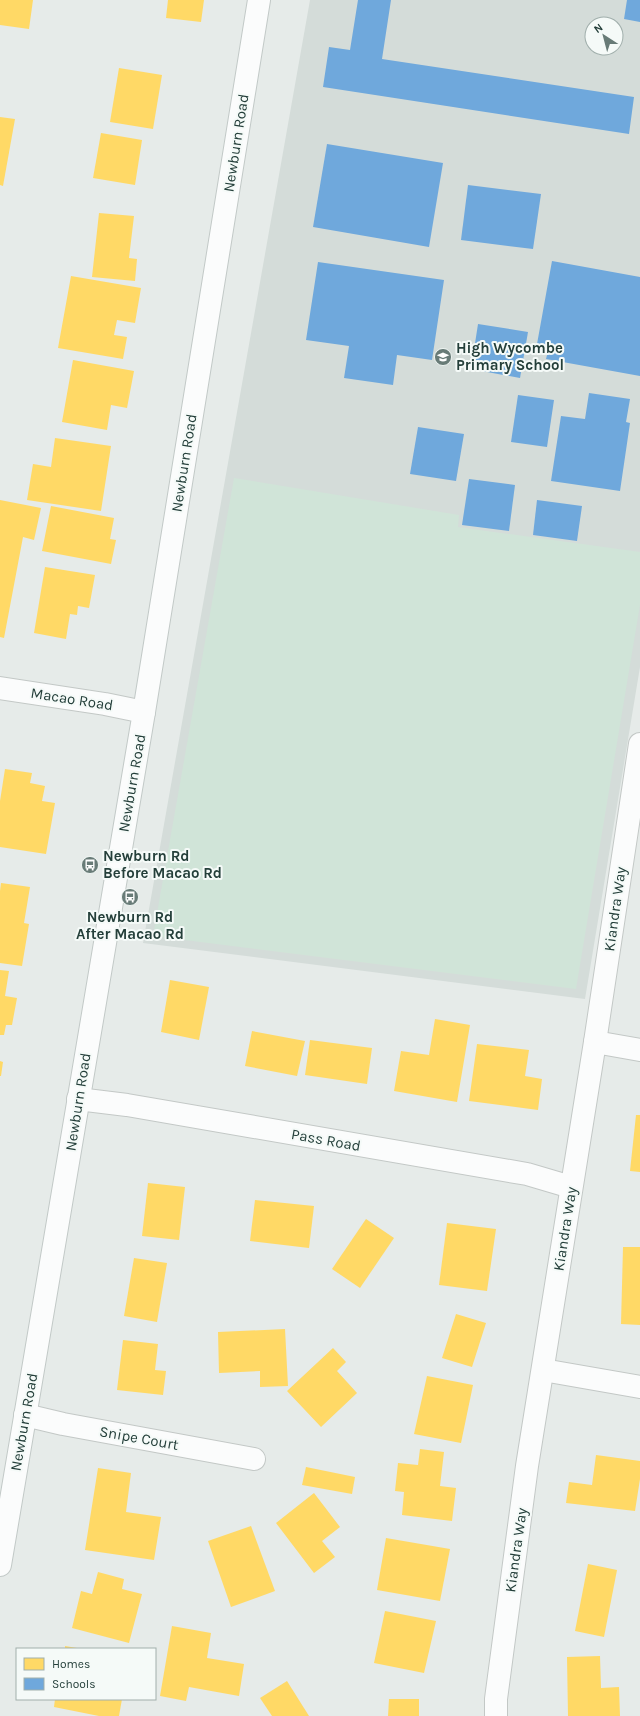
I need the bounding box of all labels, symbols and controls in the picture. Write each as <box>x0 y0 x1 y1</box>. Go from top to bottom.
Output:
north arrow <box>584 16 624 56</box>
text: N <box>591 21 605 36</box>
street label: Newburn Road <box>219 93 253 193</box>
place label: High Wycombe Primary School <box>456 339 564 374</box>
school or university icon: High Wycombe Primary School <box>433 347 453 367</box>
street label: Newburn Road <box>167 413 201 513</box>
street label: Macao Road <box>29 684 115 714</box>
street label: Newburn Road <box>115 733 149 833</box>
place label: Newburn Rd Before Macao Rd <box>103 847 222 882</box>
bus stop icon: Newburn Rd Before Macao Rd <box>80 855 100 875</box>
street label: Kiandra Way <box>600 866 630 952</box>
bus stop icon: Newburn Rd After Macao Rd <box>120 887 140 907</box>
place label: Newburn Rd After Macao Rd <box>76 908 184 943</box>
street label: Newburn Road <box>61 1052 95 1152</box>
street label: Pass Road <box>290 1125 362 1155</box>
street label: Kiandra Way <box>549 1186 581 1272</box>
street label: Newburn Road <box>7 1372 41 1472</box>
street label: Snipe Court <box>98 1422 180 1454</box>
street label: Kiandra Way <box>501 1507 531 1593</box>
legend <box>16 1648 156 1700</box>
text: Homes <box>52 1657 90 1671</box>
text: Schools <box>52 1677 95 1691</box>

